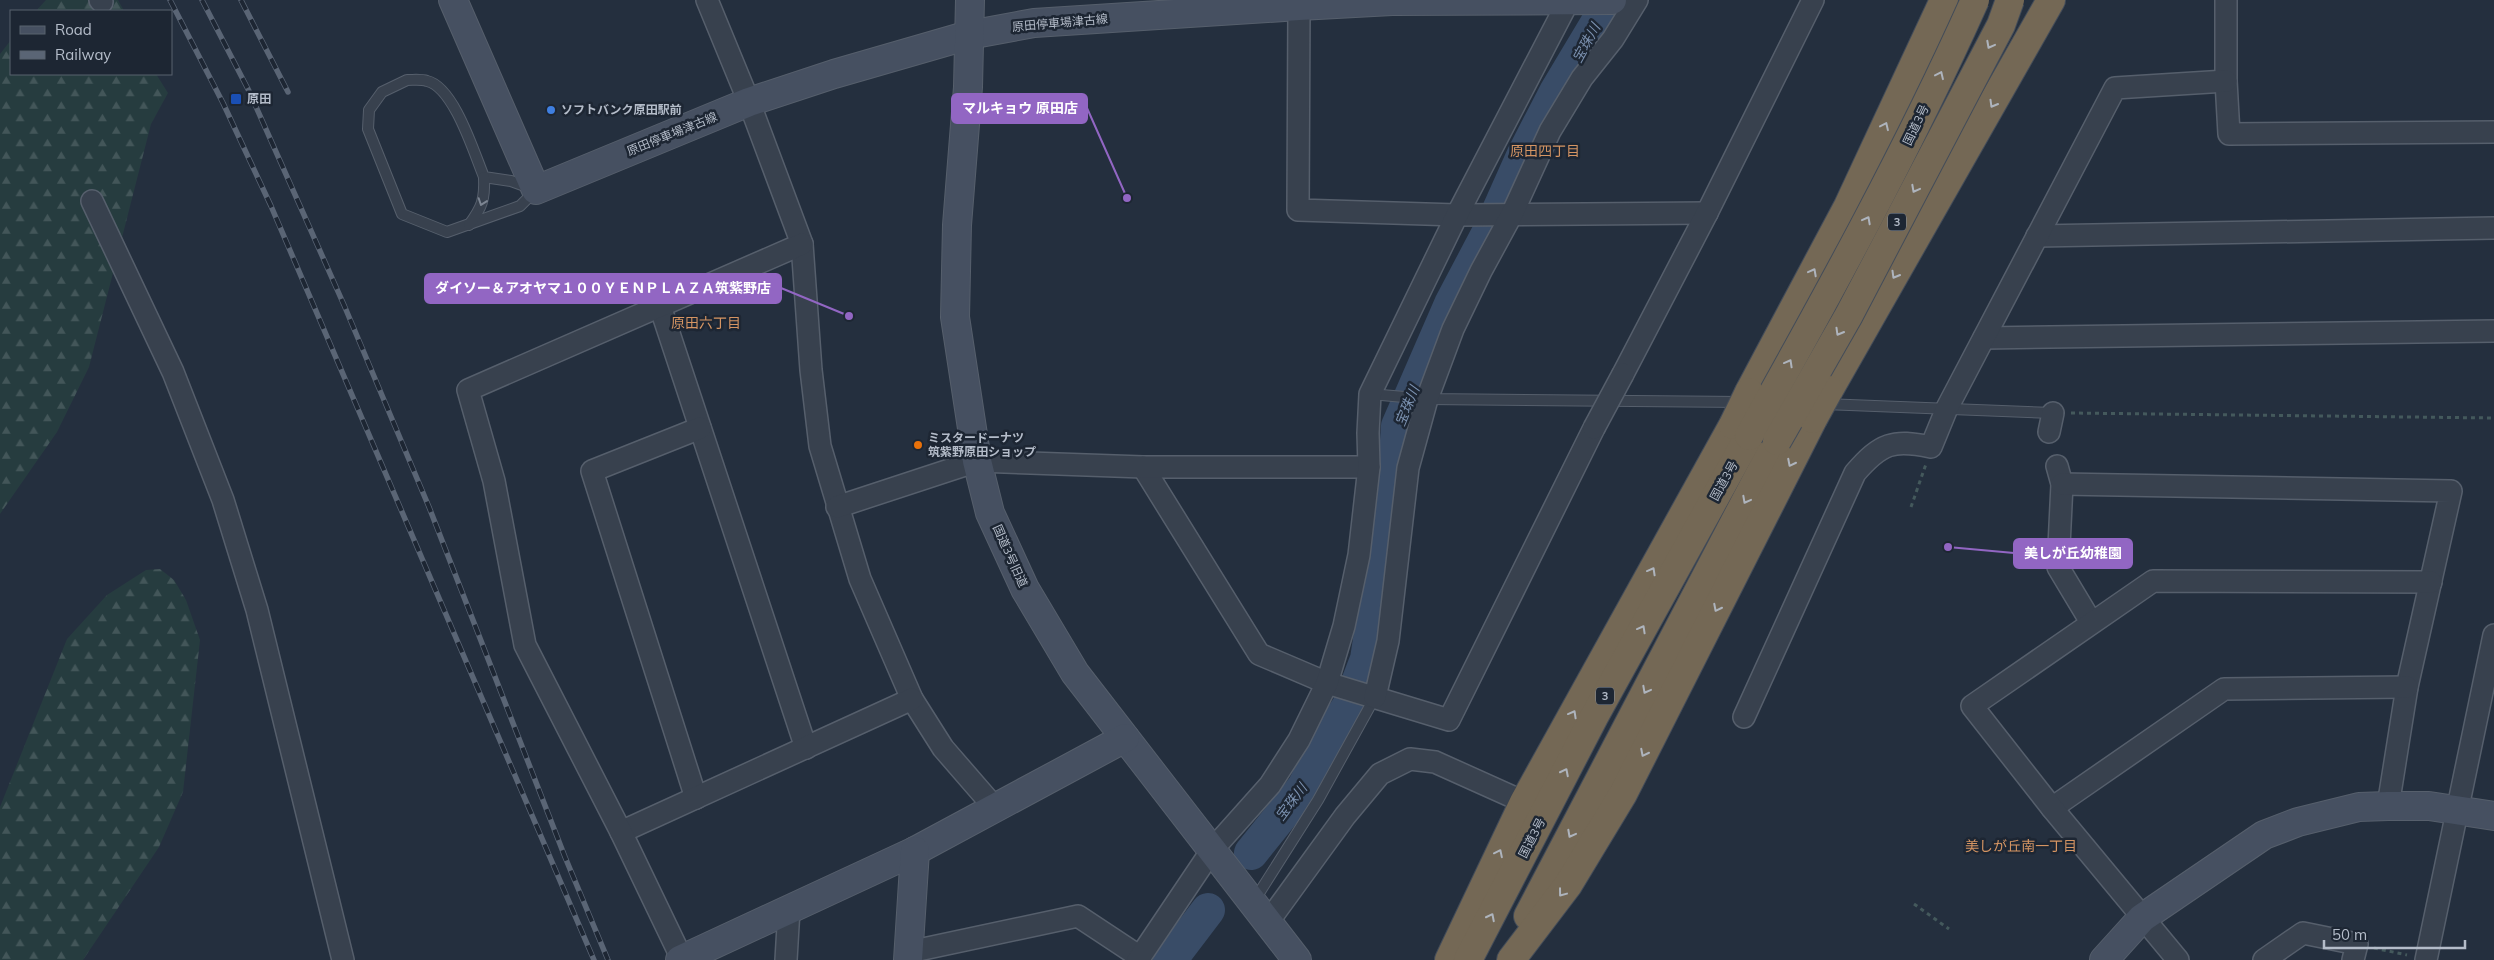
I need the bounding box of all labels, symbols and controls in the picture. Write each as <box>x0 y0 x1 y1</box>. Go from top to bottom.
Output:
legend <box>10 10 172 75</box>
street label: 原田停車場津古線 <box>1011 11 1108 34</box>
water label: 宝珠川 <box>1568 19 1605 66</box>
text: Road <box>55 20 92 39</box>
one-way arrow <box>1986 39 1996 48</box>
text: Railway <box>55 45 111 64</box>
one-way arrow <box>1934 71 1944 80</box>
place label: 原田 <box>247 91 271 106</box>
marker: 原田 <box>229 92 243 106</box>
callout: マルキョウ 原田店 <box>952 94 1087 123</box>
text: マルキョウ 原田店 <box>962 99 1078 117</box>
one-way arrow <box>1989 99 1999 108</box>
place label: ソフトバンク原田駅前 <box>561 102 682 117</box>
street label: 国道3号 <box>1899 102 1932 147</box>
marker: ソフトバンク原田駅前 <box>545 104 557 116</box>
street label: 原田停車場津古線 <box>624 109 719 158</box>
one-way arrow <box>1879 122 1890 131</box>
district label: 原田四丁目 <box>1510 142 1580 160</box>
one-way arrow <box>1911 183 1921 192</box>
one-way arrow <box>477 197 487 206</box>
road number: 3 <box>1888 213 1906 230</box>
one-way arrow <box>1861 216 1871 225</box>
one-way arrow <box>1807 268 1817 277</box>
one-way arrow <box>1891 270 1901 279</box>
callout: ダイソー＆アオヤマ１００ＹＥＮＰＬＡＺＡ筑紫野店 <box>425 274 781 303</box>
text: ダイソー＆アオヤマ１００ＹＥＮＰＬＡＺＡ筑紫野店 <box>435 279 771 297</box>
district label: 原田六丁目 <box>671 314 741 332</box>
one-way arrow <box>1835 327 1845 336</box>
one-way arrow <box>1783 359 1793 368</box>
water label: 宝珠川 <box>1391 381 1424 429</box>
place label: ミスタードーナツ 筑紫野原田ショップ <box>928 430 1036 459</box>
marker: ミスタードーナツ 筑紫野原田ショップ <box>912 439 924 451</box>
street label: 国道3号 <box>1707 458 1741 503</box>
one-way arrow <box>1787 458 1797 467</box>
one-way arrow <box>1742 494 1752 503</box>
street label: 国道3号旧道 <box>990 522 1031 590</box>
callout: 美しが丘幼稚園 <box>2014 539 2132 568</box>
text: 美しが丘幼稚園 <box>2024 544 2122 562</box>
one-way arrow <box>1645 568 1655 577</box>
one-way arrow <box>1713 603 1723 612</box>
one-way arrow <box>1636 626 1646 635</box>
one-way arrow <box>1642 685 1652 694</box>
road number: 3 <box>1596 688 1614 704</box>
one-way arrow <box>1567 710 1577 719</box>
one-way arrow <box>1640 747 1650 756</box>
one-way arrow <box>1559 769 1569 778</box>
water label: 宝珠川 <box>1271 778 1312 824</box>
street label: 国道3号 <box>1515 815 1548 860</box>
one-way arrow <box>1567 829 1577 838</box>
district label: 美しが丘南一丁目 <box>1965 837 2077 855</box>
one-way arrow <box>1493 849 1503 858</box>
one-way arrow <box>1559 887 1568 897</box>
one-way arrow <box>1485 913 1495 922</box>
scale bar <box>2324 918 2465 950</box>
text: 50 m <box>2332 925 2367 944</box>

